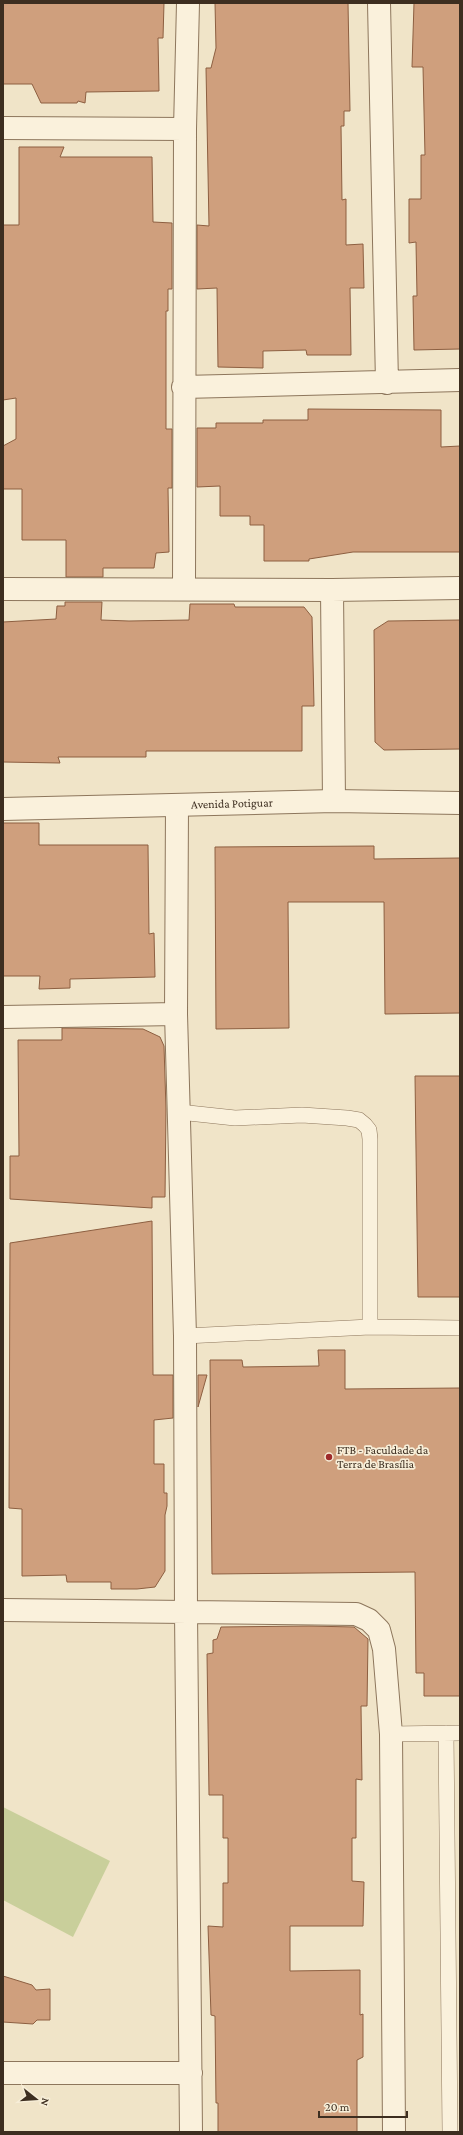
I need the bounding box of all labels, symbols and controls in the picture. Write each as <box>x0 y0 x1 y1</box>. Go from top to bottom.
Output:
street label: Avenida Potiguar <box>191 795 274 811</box>
place label: FTB - Faculdade da Terra de Brasília <box>337 1443 429 1471</box>
marker: FTB - Faculdade da Terra de Brasília <box>324 1452 334 1462</box>
north arrow <box>16 2079 56 2119</box>
scale bar <box>319 2093 407 2119</box>
text: N <box>39 2097 52 2108</box>
text: 20 m <box>325 2100 350 2114</box>

